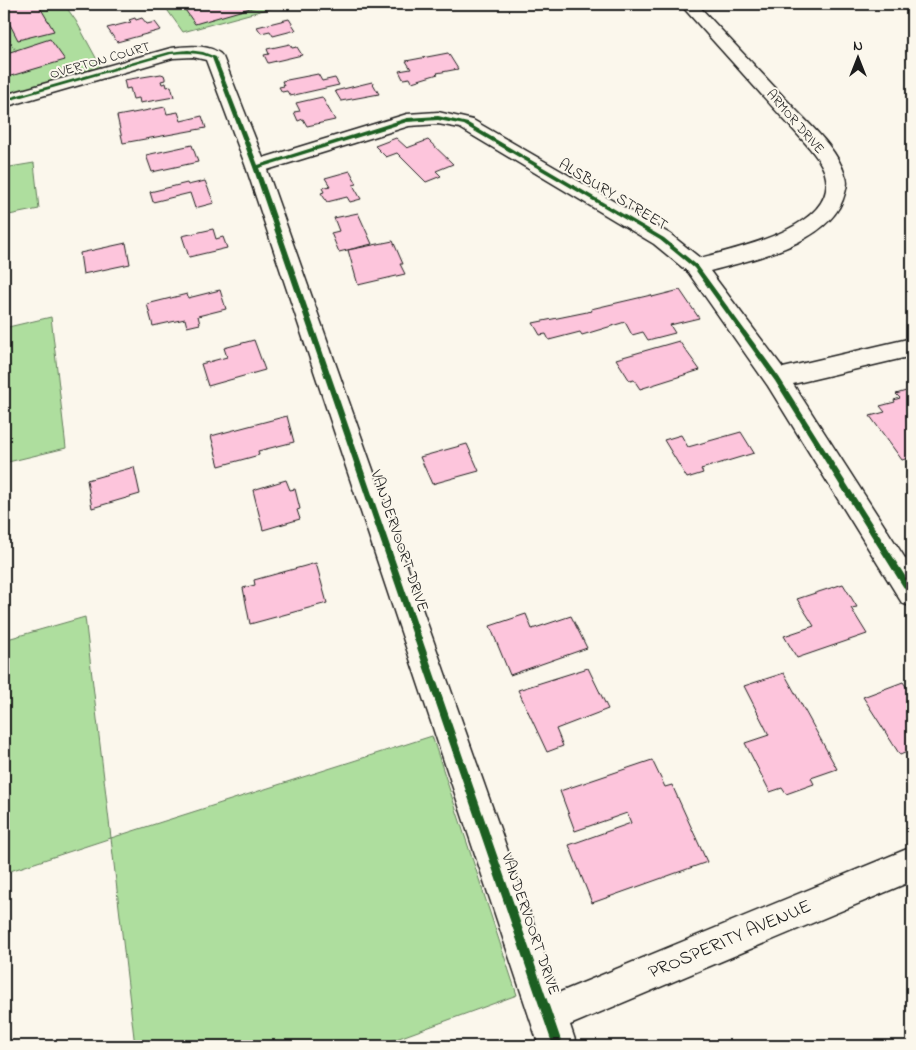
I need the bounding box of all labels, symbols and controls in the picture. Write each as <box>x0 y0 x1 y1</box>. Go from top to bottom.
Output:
north arrow <box>834 32 884 82</box>
text: N <box>853 36 863 57</box>
street label: OVERTON COURT <box>47 37 153 85</box>
street label: ARMOR DRIVE <box>761 85 829 159</box>
street label: ALSBURY STREET <box>554 153 672 237</box>
street label: VANDERVOORT DRIVE <box>363 466 435 615</box>
street label: VANDERVOORT DRIVE <box>494 849 566 998</box>
street label: PROSPERITY AVENUE <box>644 893 816 987</box>

